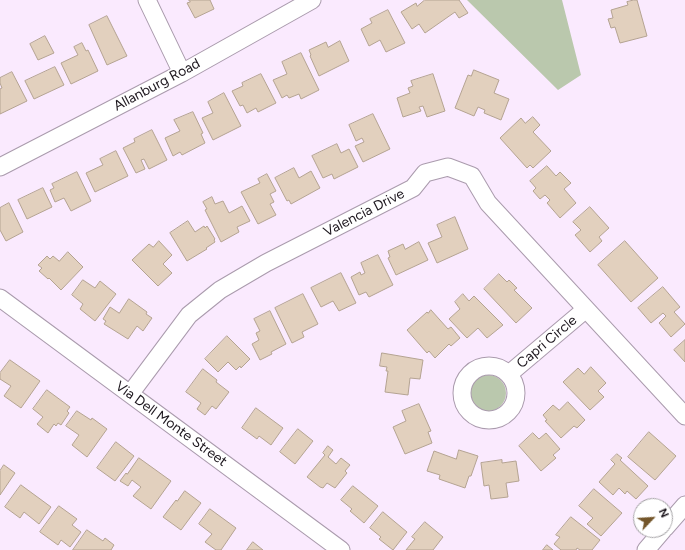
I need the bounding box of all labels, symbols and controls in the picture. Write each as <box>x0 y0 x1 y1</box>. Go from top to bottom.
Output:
street label: Allanburg Road <box>111 55 203 115</box>
street label: Valencia Drive <box>321 185 407 241</box>
street label: Capri Circle <box>514 312 580 372</box>
street label: Via Dell Monte Street <box>112 378 230 470</box>
north arrow <box>633 498 673 538</box>
text: N <box>656 507 671 520</box>

